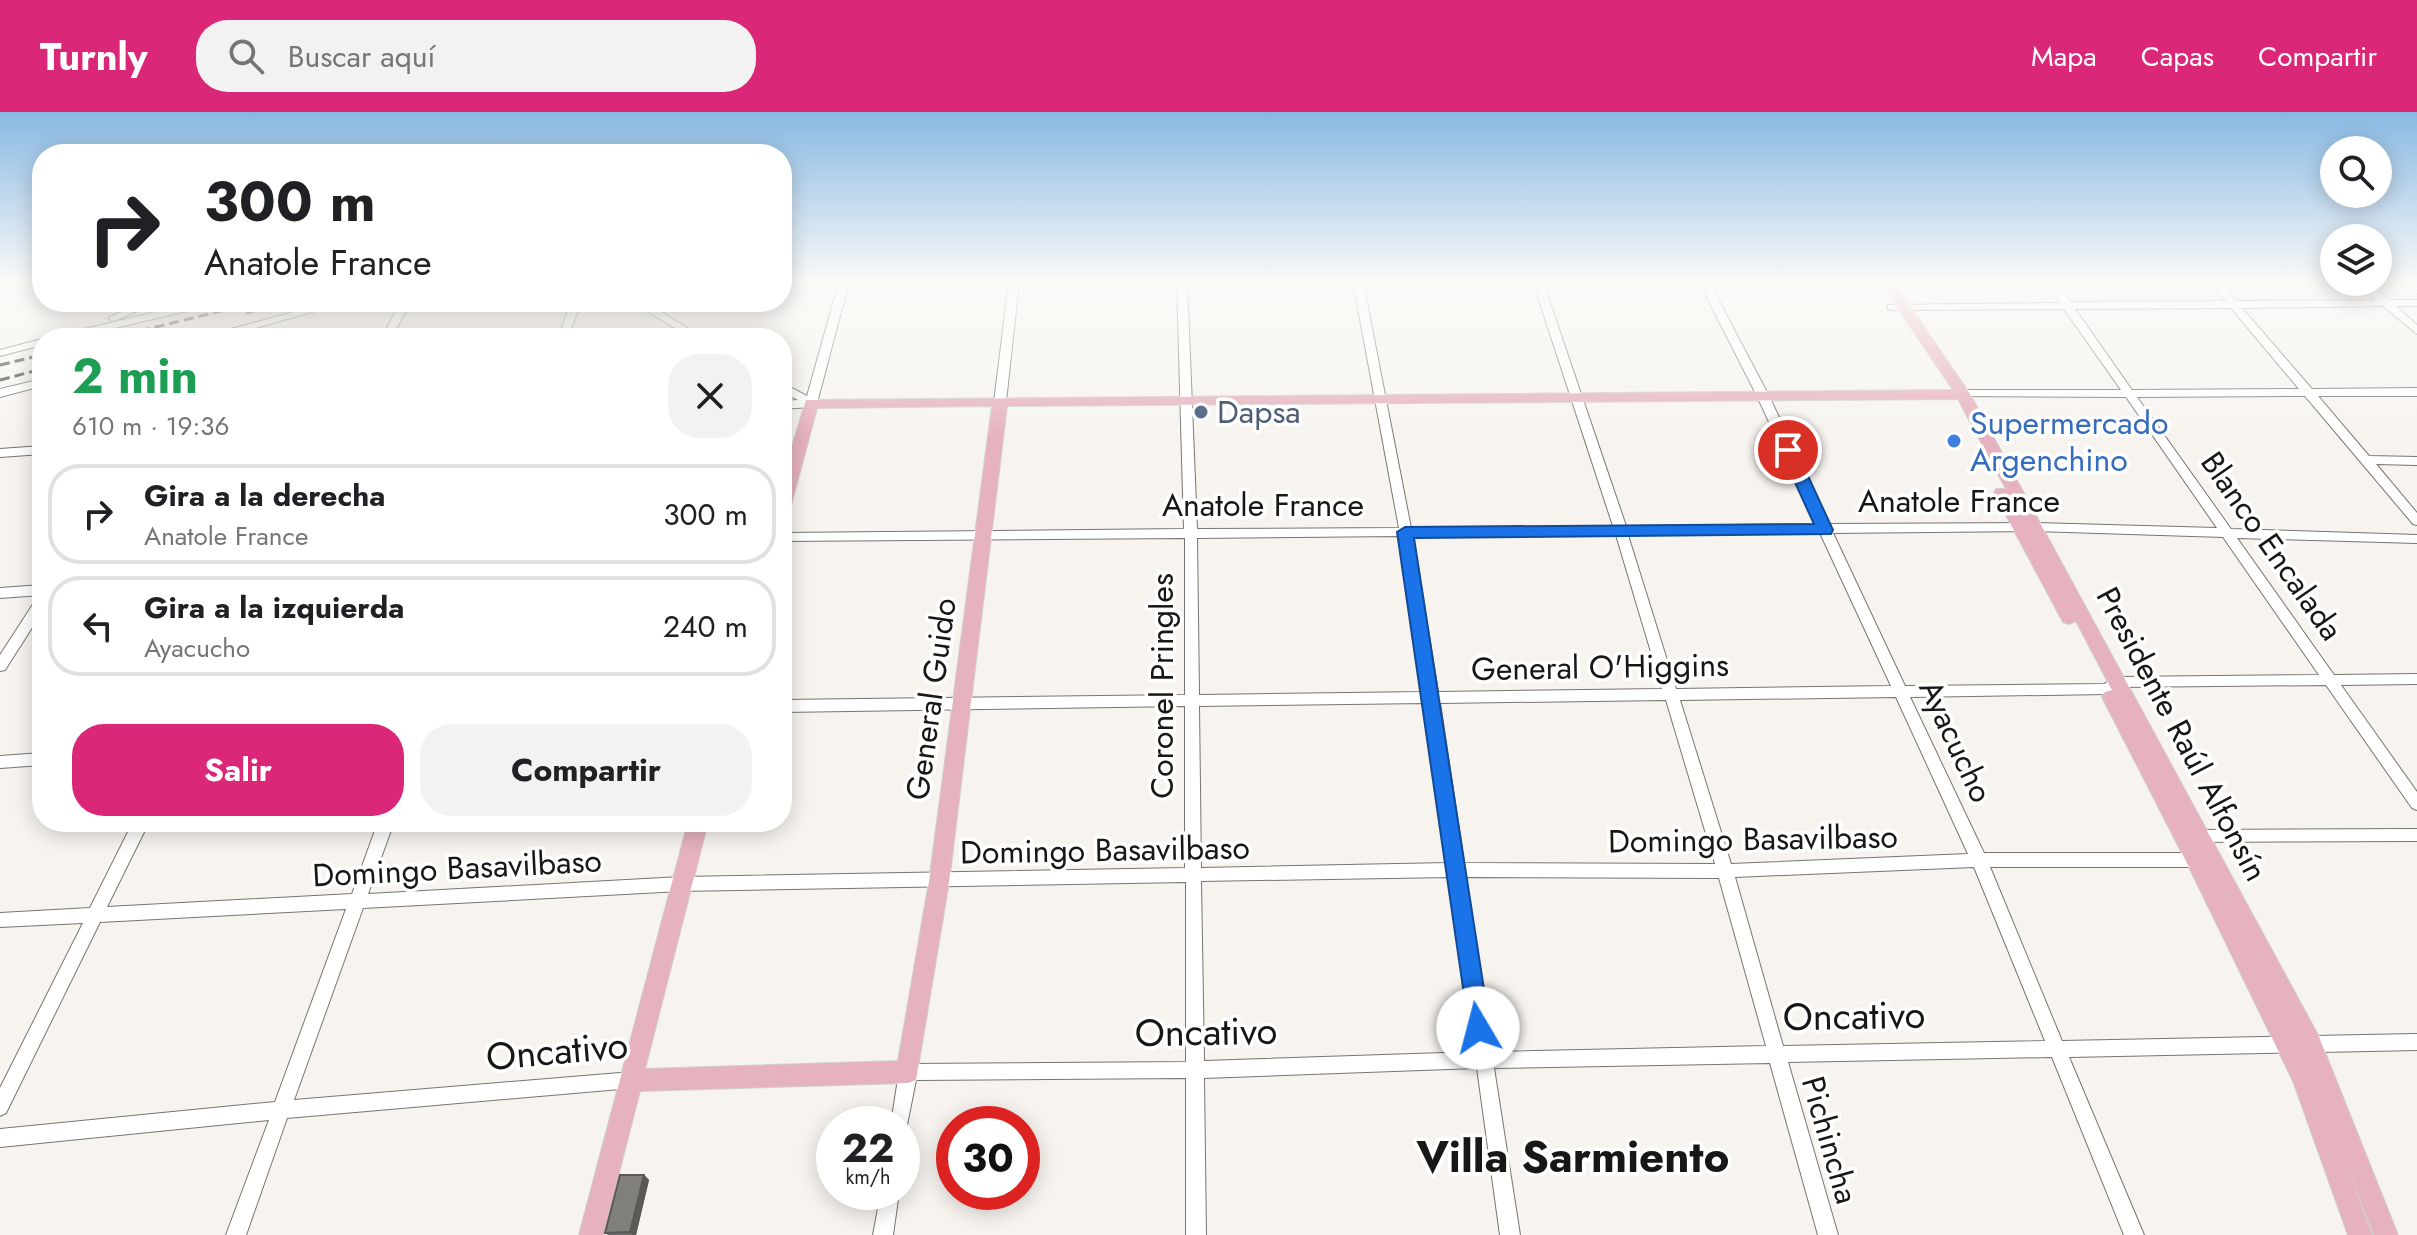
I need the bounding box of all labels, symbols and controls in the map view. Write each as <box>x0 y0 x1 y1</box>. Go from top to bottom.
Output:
search box <box>196 20 756 92</box>
text: Turnly <box>40 29 148 84</box>
icon: search <box>224 34 268 78</box>
text: Buscar aquí <box>288 35 435 78</box>
text: Mapa <box>2031 36 2097 77</box>
text: Capas <box>2141 36 2214 77</box>
text: Compartir <box>2258 36 2377 77</box>
map controls <box>2320 136 2392 296</box>
button: search <box>2320 136 2392 208</box>
text: 300 m <box>204 161 376 242</box>
icon: right <box>72 176 176 280</box>
button: layers <box>2320 224 2392 296</box>
text: Anatole France <box>204 236 431 288</box>
text: 2 min <box>72 342 198 411</box>
button: close <box>668 354 752 438</box>
place label: Dapsa <box>1217 389 1301 435</box>
place label: Supermercado Argenchino <box>1970 400 2168 483</box>
marker: Dapsa <box>1192 403 1210 421</box>
text: 610 m · 19:36 <box>72 407 229 445</box>
pin <box>1754 416 1822 484</box>
icon: arrive <box>1766 428 1810 472</box>
marker: Supermercado Argenchino <box>1945 432 1963 450</box>
street label: Blanco Encalada <box>2190 442 2354 650</box>
text: Gira a la derecha <box>144 474 385 517</box>
street label: Anatole France <box>1858 478 2060 524</box>
street label: Anatole France <box>1162 482 1364 528</box>
icon: right <box>76 492 120 536</box>
text: 300 m <box>663 493 748 536</box>
text: Anatole France <box>144 517 308 555</box>
street label: Coronel Pringles <box>1139 573 1185 799</box>
street label: Presidente Raúl Alfonsín <box>2085 579 2279 889</box>
text: Gira a la izquierda <box>144 586 404 629</box>
street label: General Guido <box>894 595 968 803</box>
icon: left <box>76 604 120 648</box>
text: 240 m <box>663 605 748 648</box>
text: Ayacucho <box>144 629 250 667</box>
street label: General O'Higgins <box>1471 642 1729 692</box>
street label: Ayacucho <box>1908 672 2004 810</box>
button: Salir <box>72 724 404 816</box>
button: Compartir <box>420 724 752 816</box>
street label: Domingo Basavilbaso <box>1608 813 1898 865</box>
street label: Domingo Basavilbaso <box>960 824 1250 876</box>
street label: Domingo Basavilbaso <box>311 837 603 899</box>
position arrow <box>1436 986 1520 1070</box>
street label: Oncativo <box>1782 987 1926 1044</box>
street label: Oncativo <box>1134 1003 1278 1060</box>
street label: Oncativo <box>484 1017 630 1084</box>
street label: Pichincha <box>1790 1071 1870 1209</box>
speed limit sign: 30 <box>936 1106 1040 1210</box>
text: 22 <box>842 1119 894 1177</box>
district label: Villa Sarmiento <box>1415 1125 1730 1189</box>
text: km/h <box>845 1163 891 1192</box>

